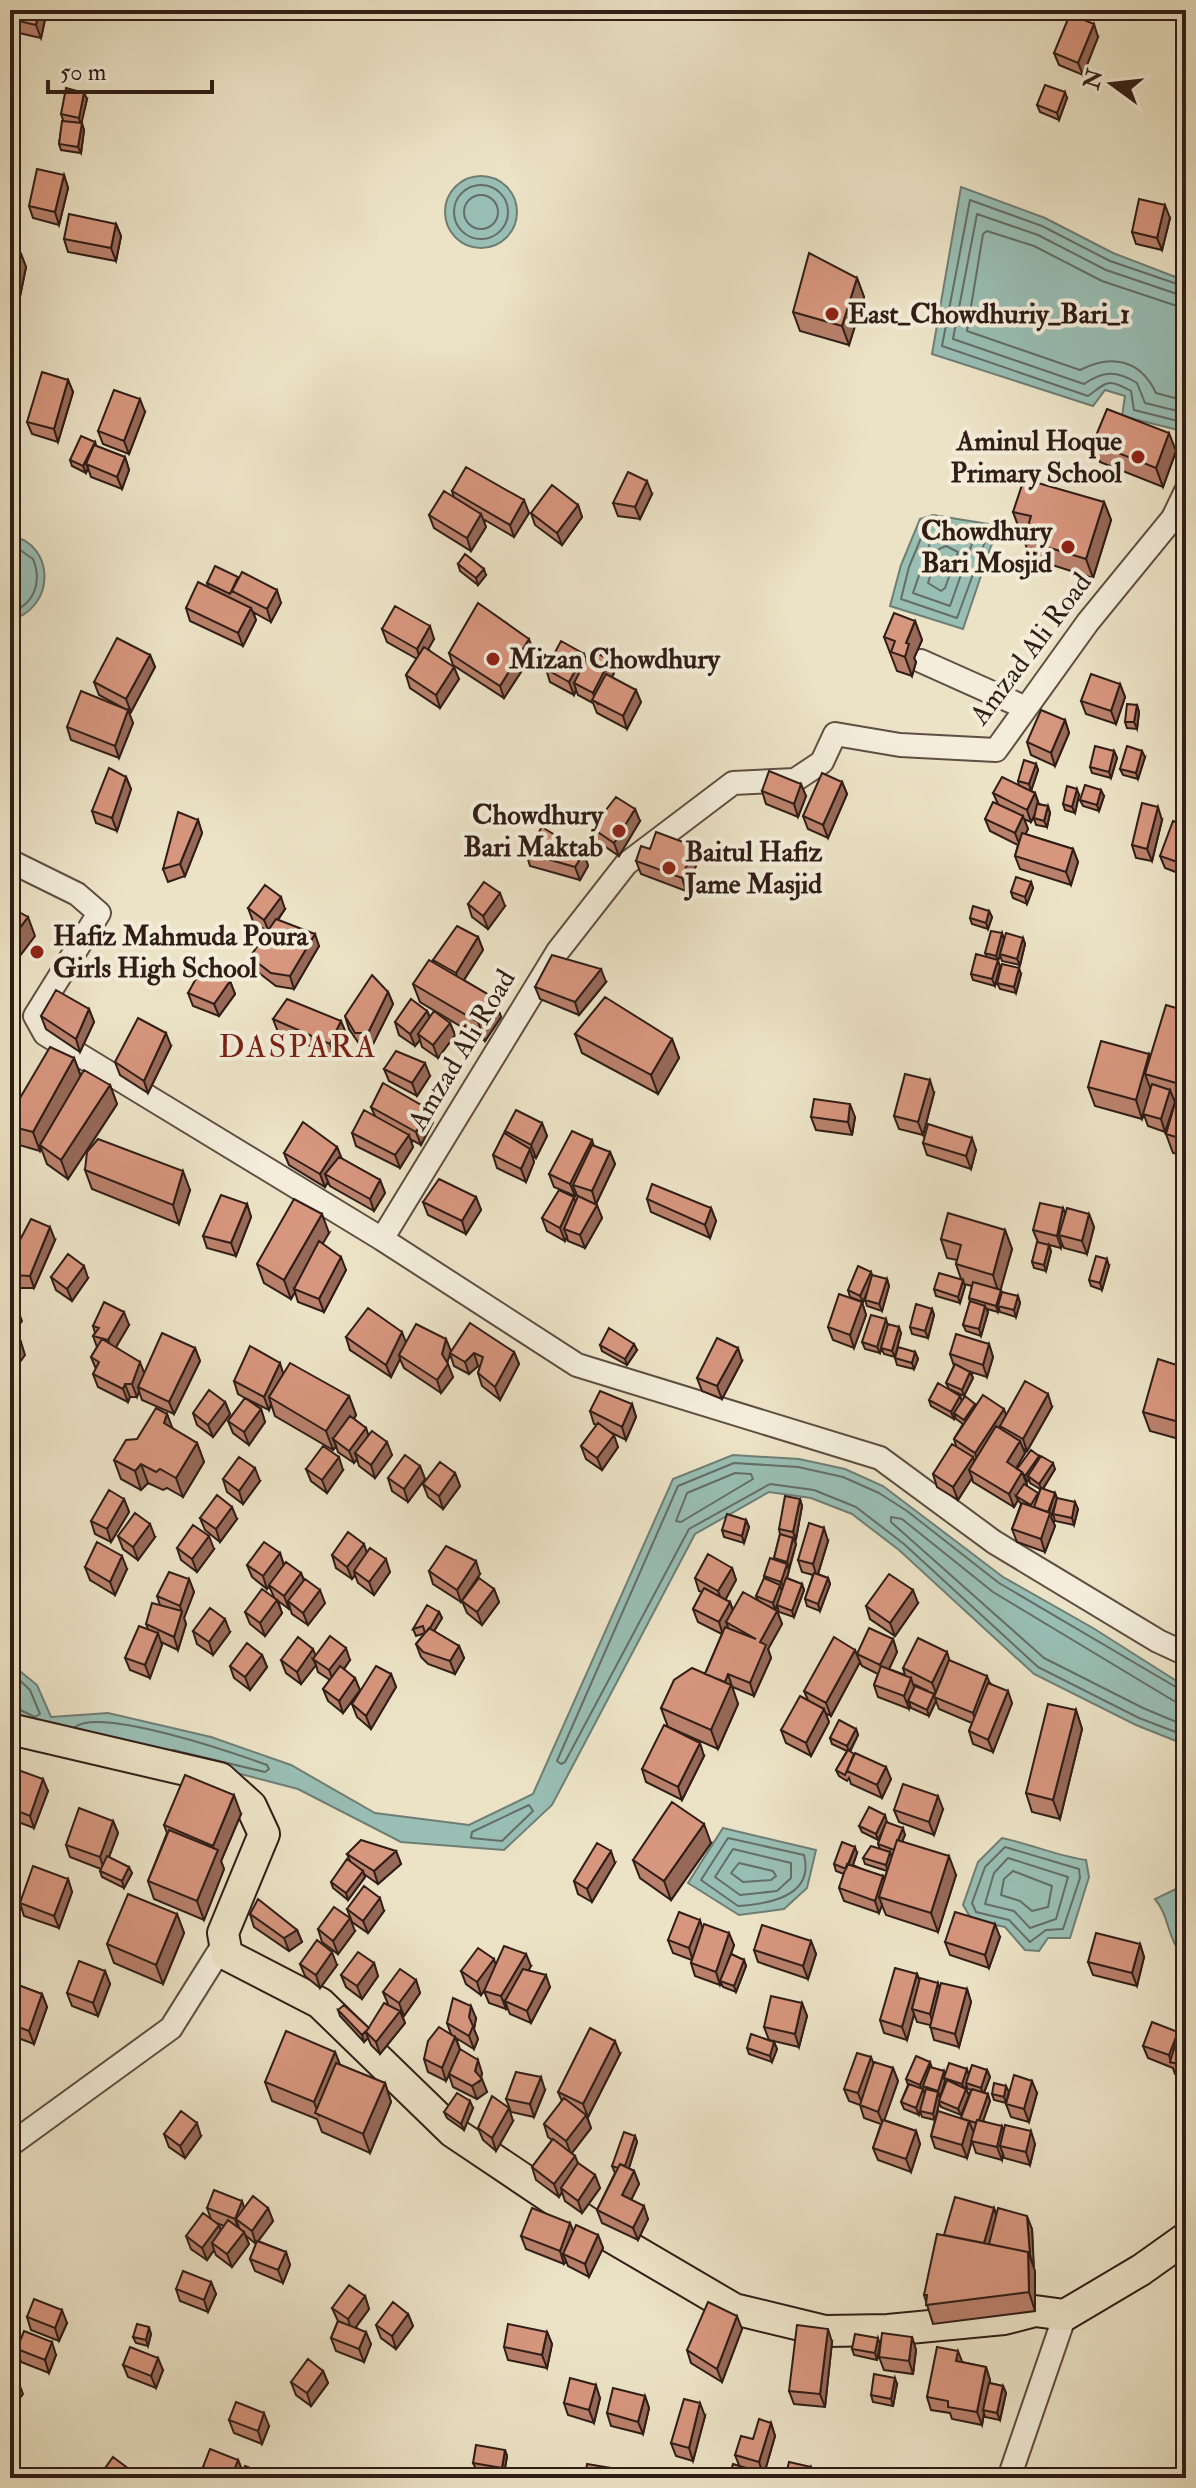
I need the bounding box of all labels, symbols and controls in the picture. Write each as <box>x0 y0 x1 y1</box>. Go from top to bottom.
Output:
scale bar <box>48 44 212 94</box>
north arrow <box>1072 44 1152 124</box>
text: 50 m <box>60 57 107 88</box>
text: N <box>1077 66 1110 93</box>
place label: East_Chowdhuriy_Bari_1 <box>848 297 1130 332</box>
marker: East_Chowdhuriy_Bari_1 <box>823 305 841 323</box>
place label: Aminul Hoque Primary School <box>951 424 1123 491</box>
marker: Aminul Hoque Primary School <box>1129 448 1147 466</box>
place label: Chowdhury Bari Mosjid <box>921 514 1054 581</box>
marker: Chowdhury Bari Mosjid <box>1059 538 1077 556</box>
street label: Amzad Ali Road <box>962 566 1100 733</box>
place label: Mizan Chowdhury <box>508 642 722 677</box>
marker: Mizan Chowdhury <box>484 650 502 668</box>
place label: Chowdhury Bari Maktab <box>463 798 605 865</box>
marker: Chowdhury Bari Maktab <box>610 822 628 840</box>
place label: Baitul Hafiz Jame Masjid <box>683 835 823 902</box>
marker: Baitul Hafiz Jame Masjid <box>660 859 678 877</box>
place label: Hafiz Mahmuda Poura Girls High School <box>53 919 310 986</box>
marker: Hafiz Mahmuda Poura Girls High School <box>28 943 46 961</box>
street label: Amzad Ali Road <box>400 963 524 1137</box>
district label: DASPARA <box>218 1027 378 1067</box>

